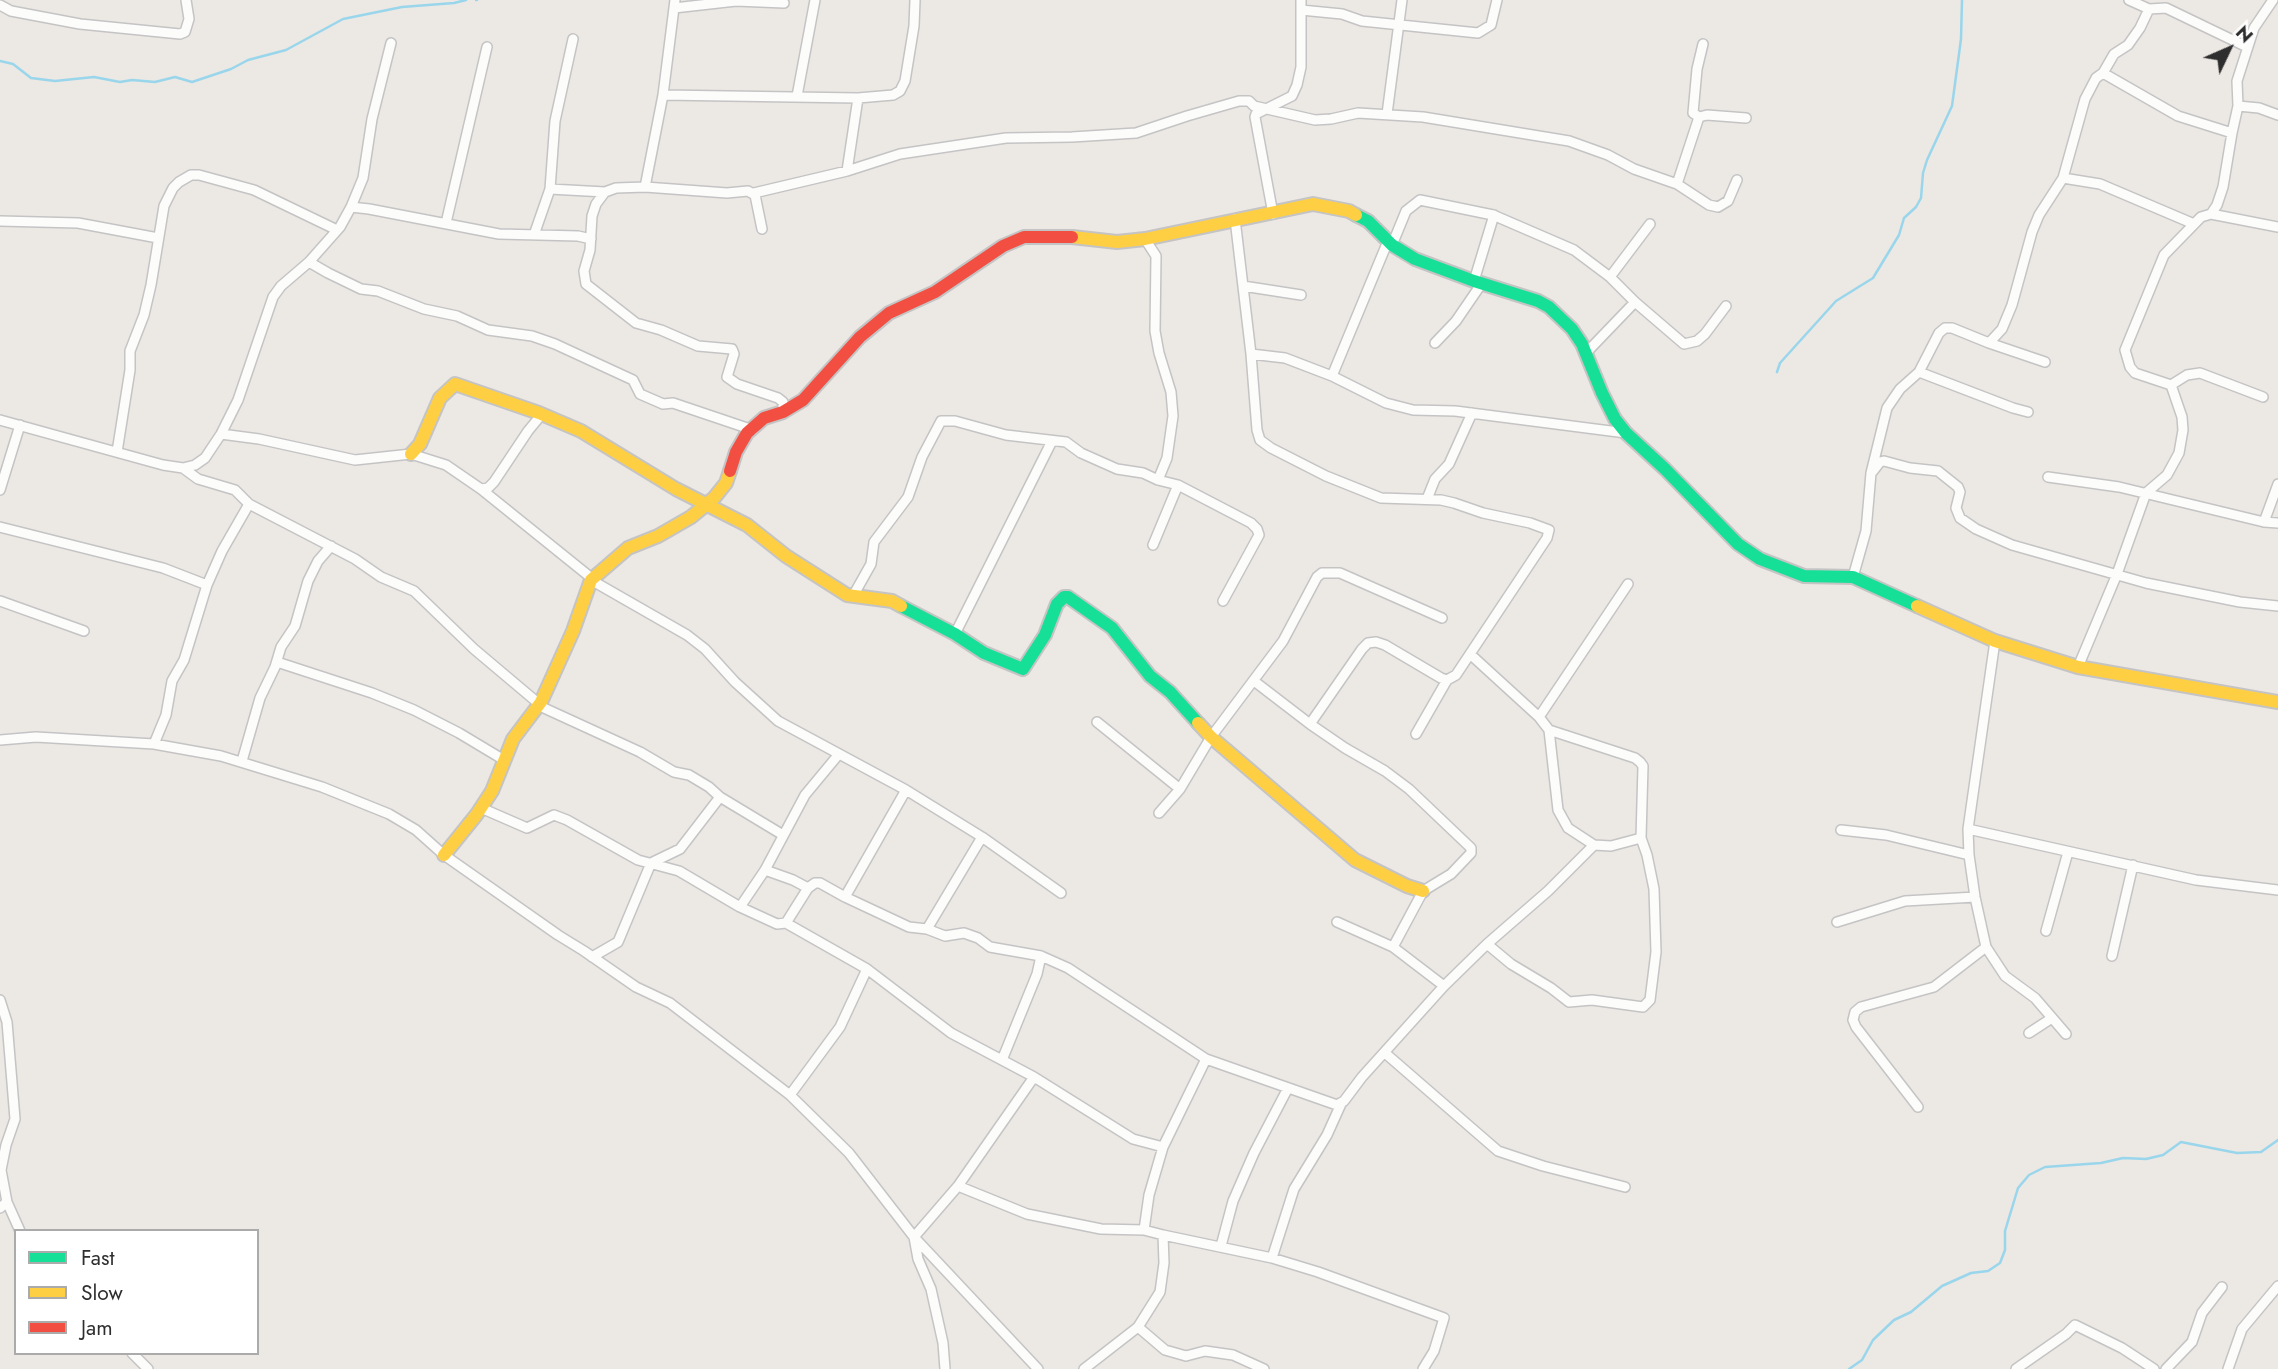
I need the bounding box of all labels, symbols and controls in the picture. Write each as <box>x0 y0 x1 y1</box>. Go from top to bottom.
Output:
north arrow <box>2194 14 2264 84</box>
text: N <box>2230 19 2259 49</box>
legend <box>14 1229 259 1355</box>
text: Fast <box>81 1243 114 1273</box>
text: Slow <box>81 1278 123 1308</box>
text: Jam <box>81 1313 113 1343</box>

